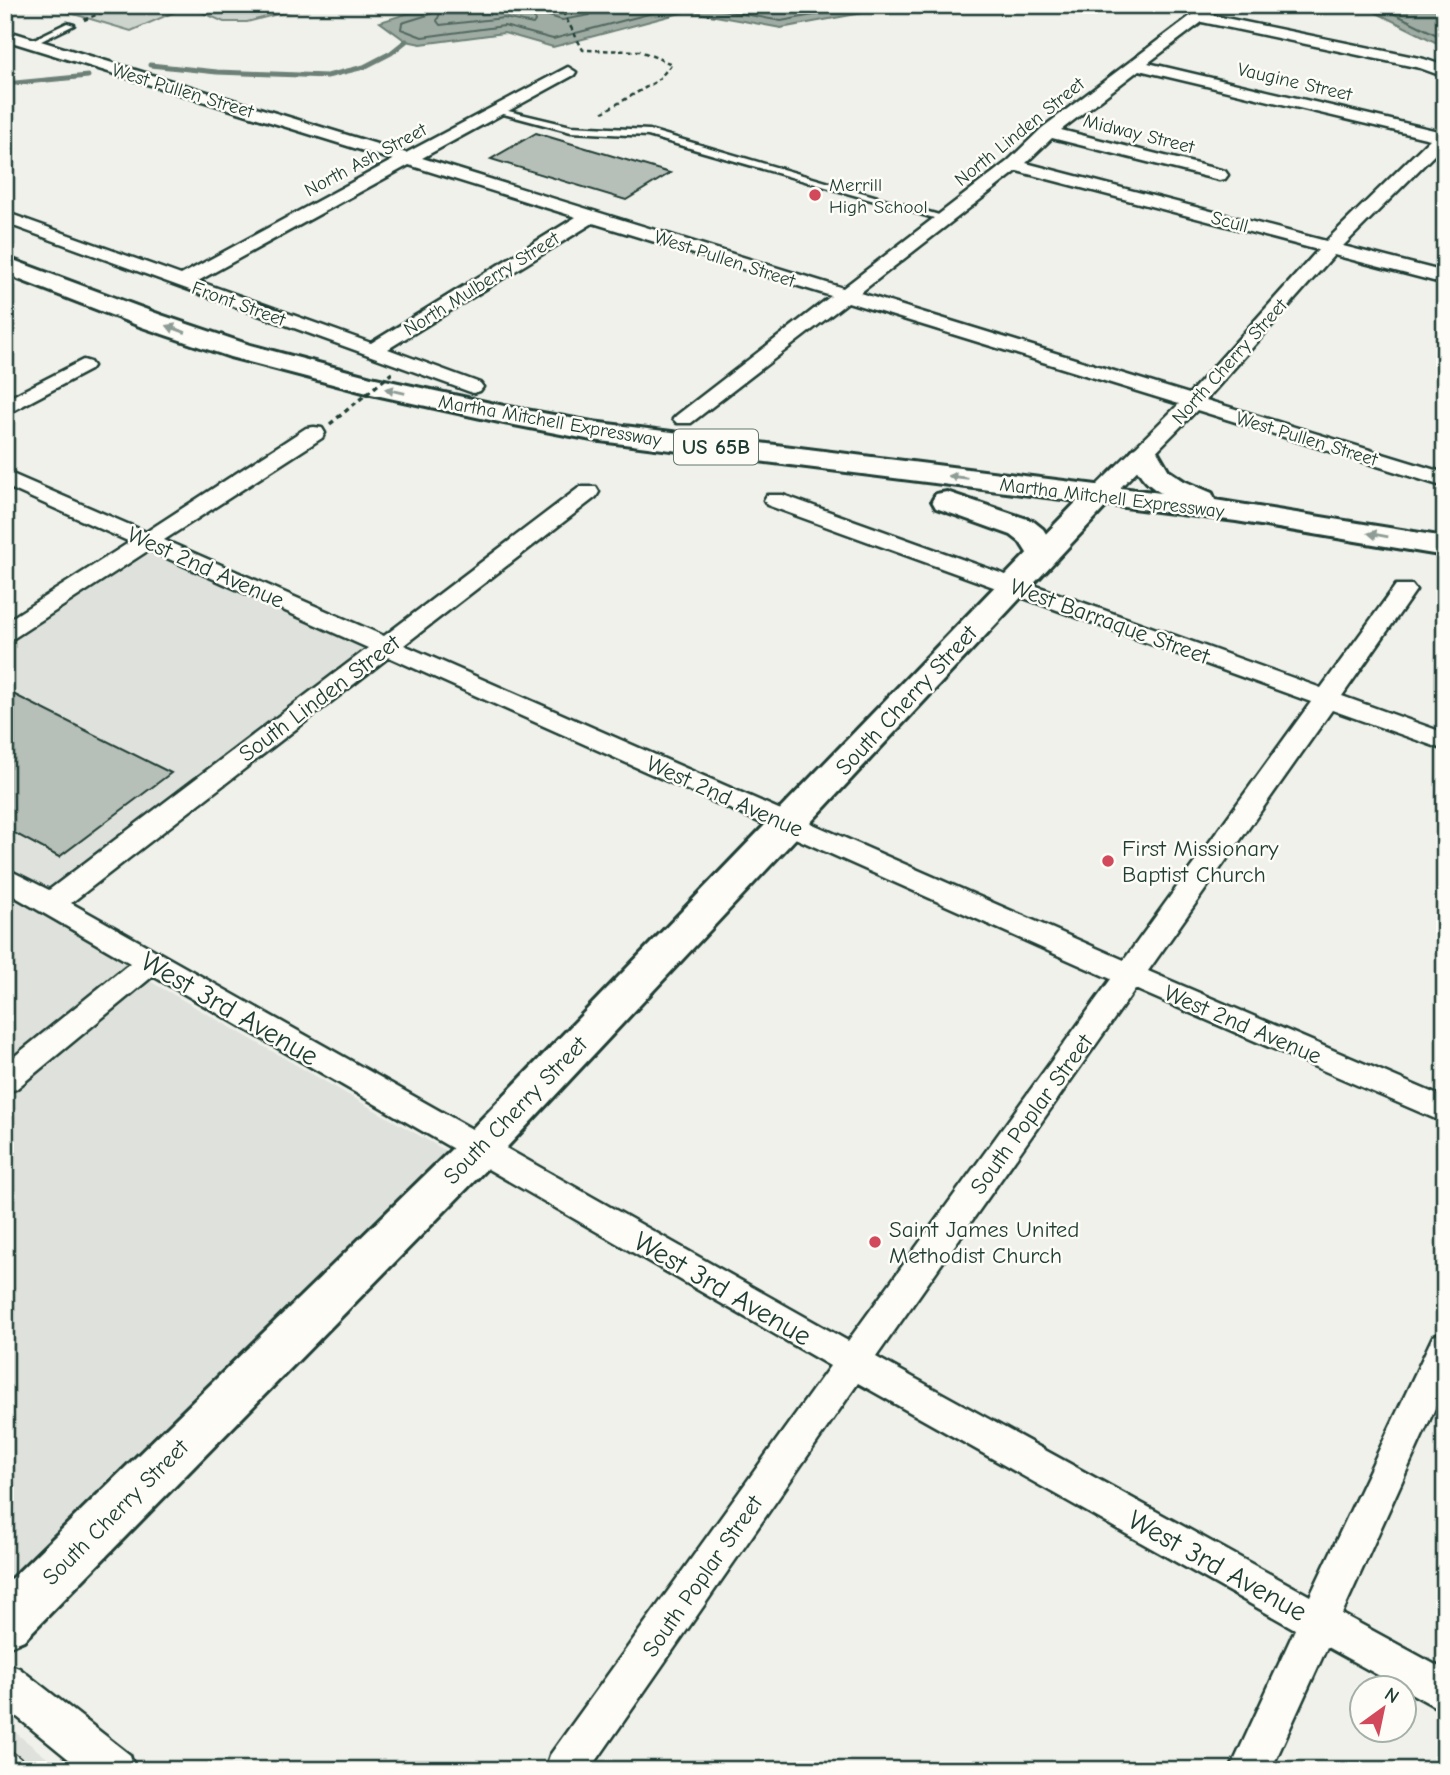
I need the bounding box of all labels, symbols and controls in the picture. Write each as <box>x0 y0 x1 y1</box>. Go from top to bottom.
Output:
street label: Vaugine Street <box>1235 58 1355 106</box>
street label: West Pullen Street <box>109 59 257 123</box>
street label: North Linden Street <box>950 72 1089 191</box>
street label: Midway Street <box>1081 110 1197 159</box>
street label: North Ash Street <box>301 118 431 201</box>
place label: Merrill High School <box>829 174 928 218</box>
marker: Merrill High School <box>807 187 823 203</box>
street label: Scull <box>1209 206 1251 237</box>
street label: West Pullen Street <box>651 226 799 292</box>
street label: North Mulberry Street <box>400 227 564 341</box>
street label: Front Street <box>189 277 289 331</box>
street label: North Cherry Street <box>1168 294 1292 429</box>
one-way arrow <box>165 323 186 334</box>
one-way arrow <box>384 385 406 396</box>
street label: Martha Mitchell Expressway <box>437 391 664 452</box>
street label: West Pullen Street <box>1233 407 1381 471</box>
road number: US 65B <box>674 430 758 464</box>
one-way arrow <box>947 472 969 483</box>
street label: Martha Mitchell Expressway <box>998 473 1226 523</box>
street label: West 2nd Avenue <box>123 521 288 614</box>
one-way arrow <box>1366 529 1388 540</box>
street label: West Barraque Street <box>1007 573 1214 671</box>
street label: South Cherry Street <box>830 619 984 781</box>
street label: South Linden Street <box>234 628 406 768</box>
street label: West 2nd Avenue <box>642 750 807 843</box>
place label: First Missionary Baptist Church <box>1122 835 1279 888</box>
marker: First Missionary Baptist Church <box>1100 853 1116 869</box>
street label: West 3rd Avenue <box>135 945 324 1073</box>
street label: West 2nd Avenue <box>1160 979 1326 1070</box>
street label: South Poplar Street <box>964 1028 1099 1199</box>
street label: South Cherry Street <box>438 1030 594 1190</box>
place label: Saint James United Methodist Church <box>889 1216 1079 1269</box>
street label: West 3rd Avenue <box>628 1225 817 1353</box>
marker: Saint James United Methodist Church <box>867 1234 883 1250</box>
street label: South Cherry Street <box>37 1433 195 1591</box>
street label: South Poplar Street <box>637 1489 769 1662</box>
street label: West 3rd Avenue <box>1123 1504 1312 1628</box>
north arrow <box>1348 1674 1418 1744</box>
text: N <box>1381 1683 1403 1708</box>

